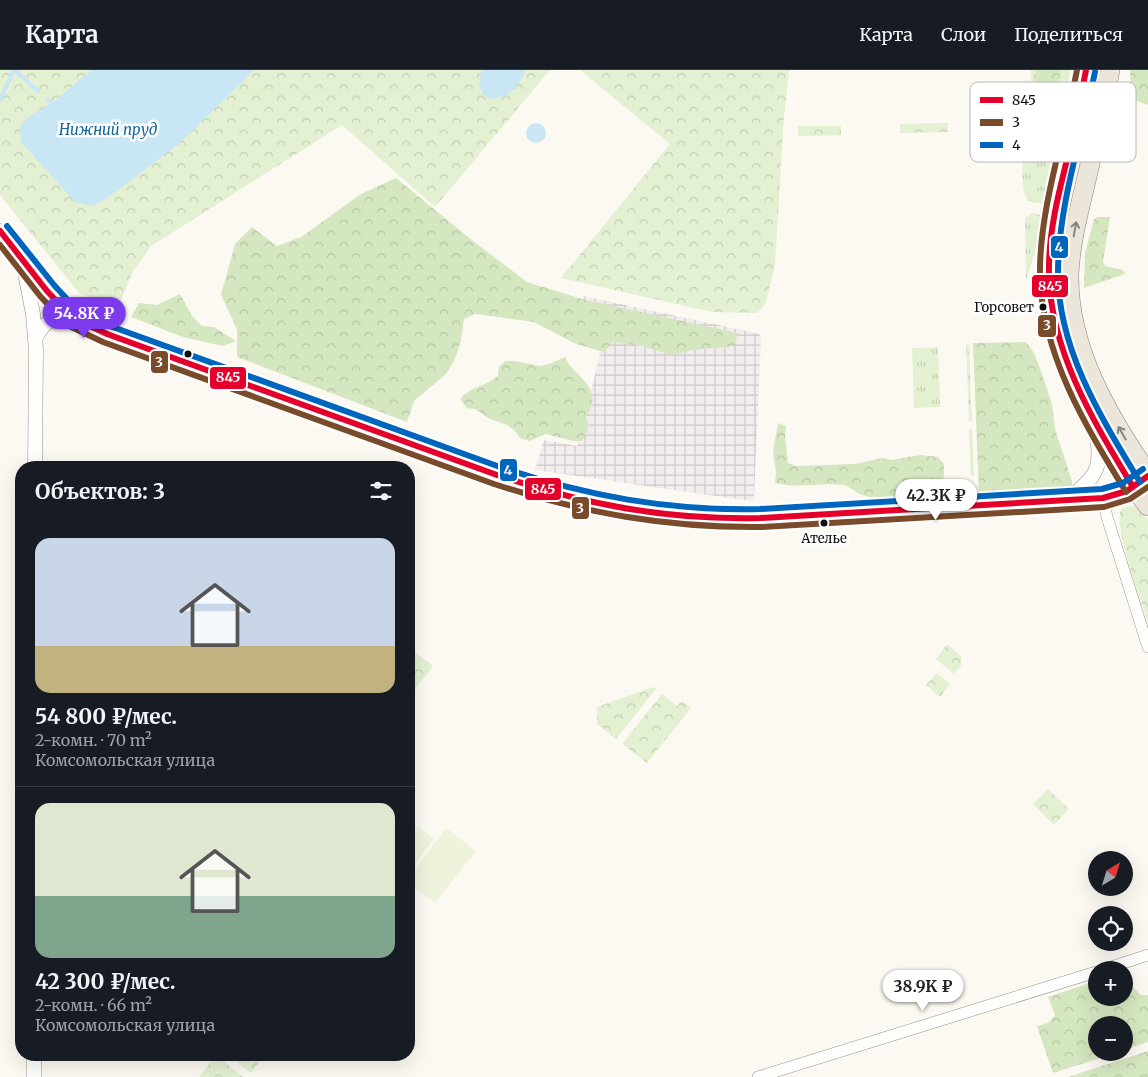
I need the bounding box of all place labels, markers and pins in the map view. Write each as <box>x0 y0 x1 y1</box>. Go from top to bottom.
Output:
pin: 54.8K ₽ <box>38 296 130 339</box>
place label: Горсовет <box>974 299 1034 316</box>
marker: Горсовет <box>1038 302 1048 312</box>
unlabelled marker <box>183 349 193 359</box>
pin: 42.3K ₽ <box>890 478 982 521</box>
marker: Ателье <box>819 518 829 528</box>
place label: Ателье <box>800 530 847 547</box>
pin: 38.9K ₽ <box>877 970 969 1012</box>

